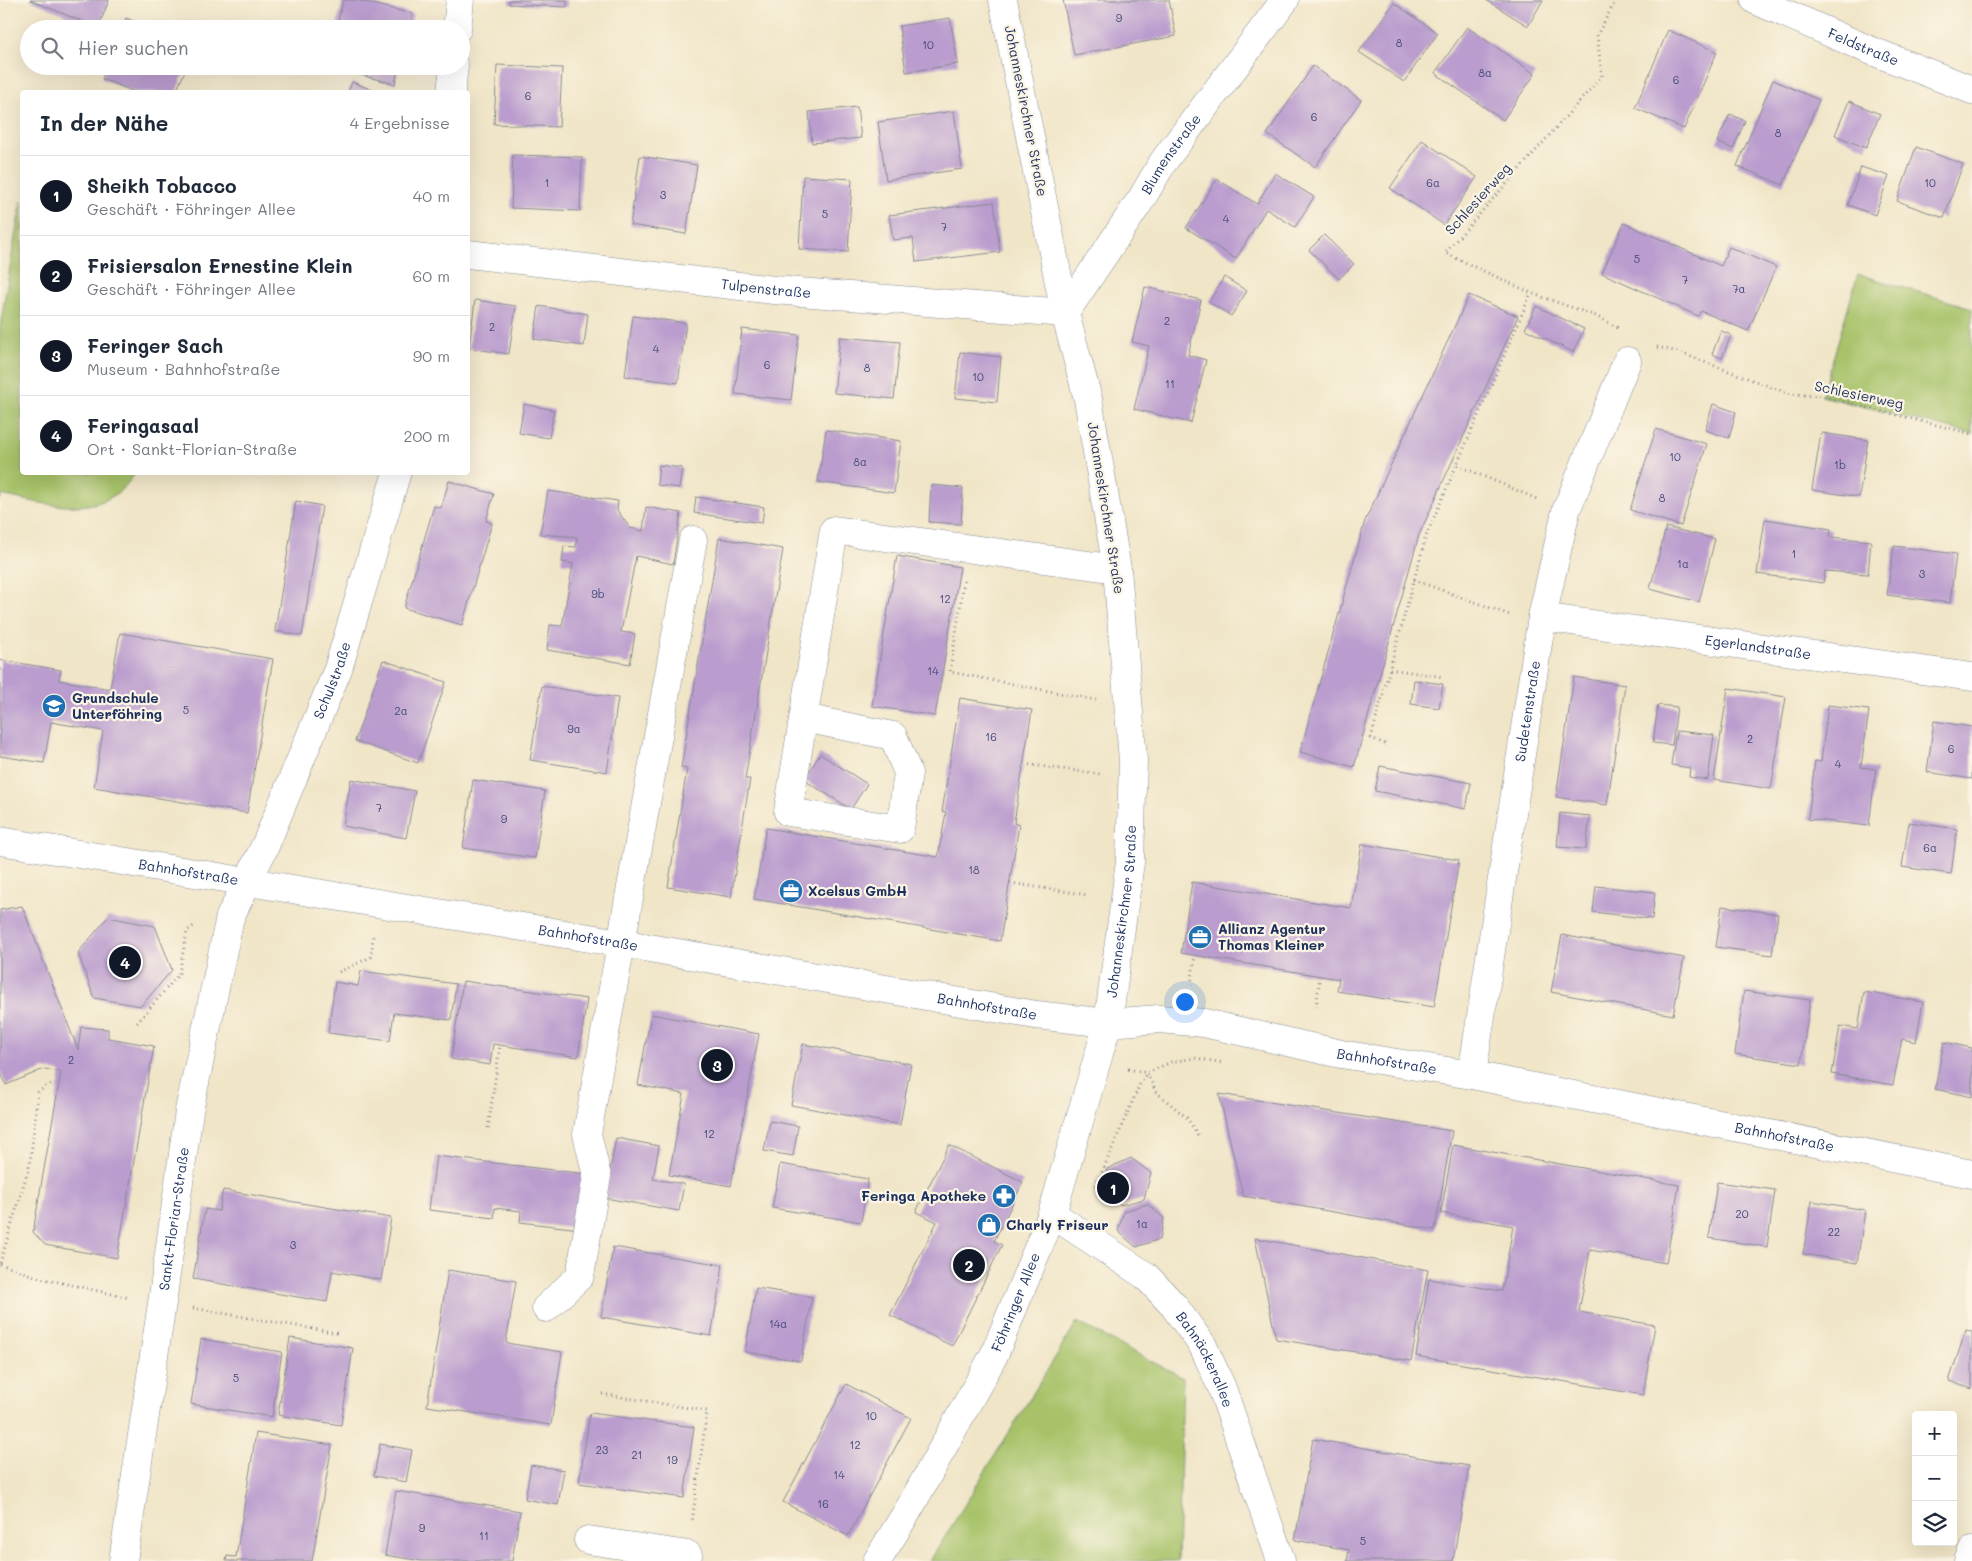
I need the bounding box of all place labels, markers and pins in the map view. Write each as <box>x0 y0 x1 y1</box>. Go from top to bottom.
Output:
place label: Grundschule Unterföhring <box>72 688 162 723</box>
school or university icon: Grundschule Unterföhring <box>41 693 67 719</box>
office icon: Xcelsus GmbH <box>778 878 804 904</box>
place label: Xcelsus GmbH <box>808 881 907 900</box>
place label: Allianz Agentur Thomas Kleiner <box>1218 919 1326 954</box>
office icon: Allianz Agentur Thomas Kleiner <box>1187 924 1213 950</box>
pin: 4 <box>109 943 141 981</box>
pin: 3 <box>701 1046 733 1084</box>
pin: 1 <box>1097 1169 1129 1207</box>
pharmacy icon: Feringa Apotheke <box>991 1183 1017 1209</box>
place label: Feringa Apotheke <box>861 1186 986 1205</box>
shop icon: Charly Friseur <box>976 1212 1002 1238</box>
place label: Charly Friseur <box>1006 1215 1109 1234</box>
pin: 2 <box>953 1246 985 1284</box>

